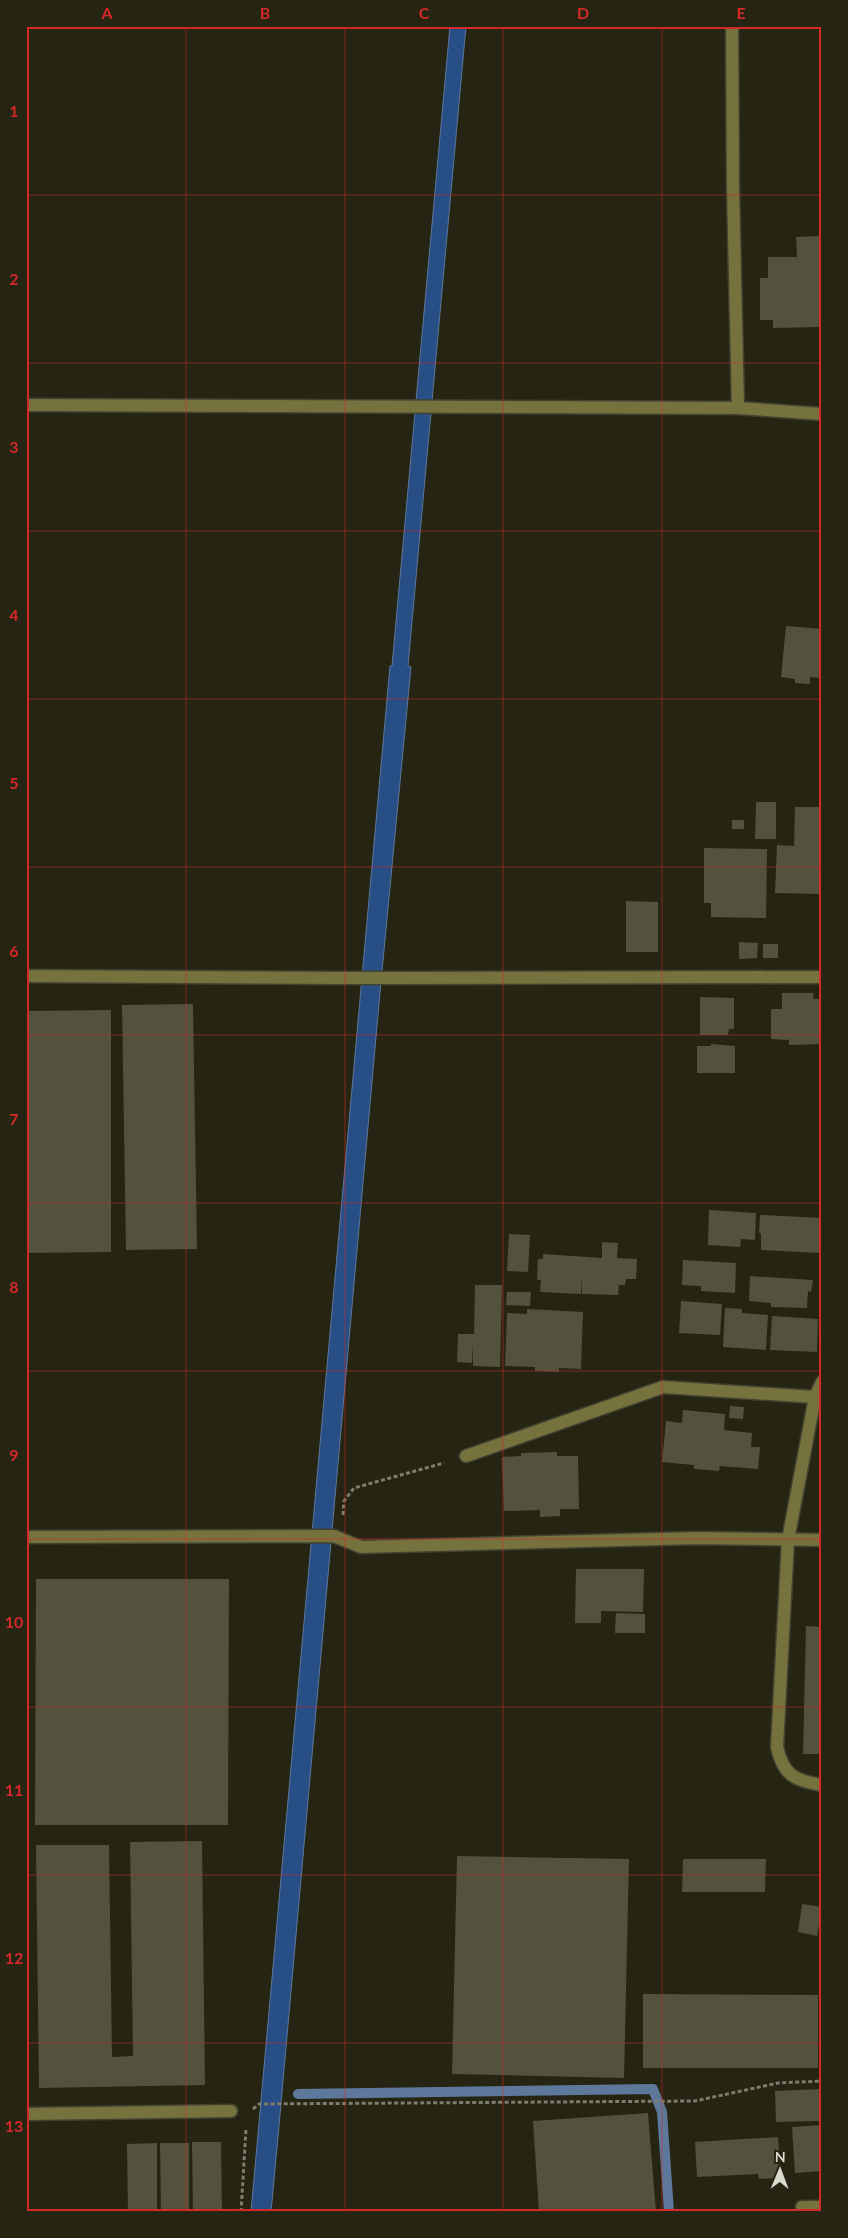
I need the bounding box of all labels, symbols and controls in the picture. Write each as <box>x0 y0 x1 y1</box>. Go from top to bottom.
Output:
text: A <box>100 3 113 22</box>
text: B <box>260 3 270 22</box>
text: C <box>419 3 430 22</box>
text: D <box>577 3 589 22</box>
text: E <box>736 3 746 22</box>
text: 1 <box>9 101 19 120</box>
text: 2 <box>9 269 19 288</box>
text: 3 <box>9 437 19 456</box>
text: 4 <box>9 605 19 624</box>
text: 5 <box>9 773 19 792</box>
text: 6 <box>9 941 19 960</box>
text: 7 <box>9 1109 19 1128</box>
text: 8 <box>9 1277 19 1296</box>
text: 9 <box>9 1445 19 1464</box>
text: 10 <box>5 1612 23 1631</box>
text: 11 <box>5 1780 23 1799</box>
text: 12 <box>5 1948 23 1967</box>
text: 13 <box>5 2116 23 2135</box>
north arrow <box>756 2146 806 2196</box>
text: N <box>775 2148 786 2165</box>

